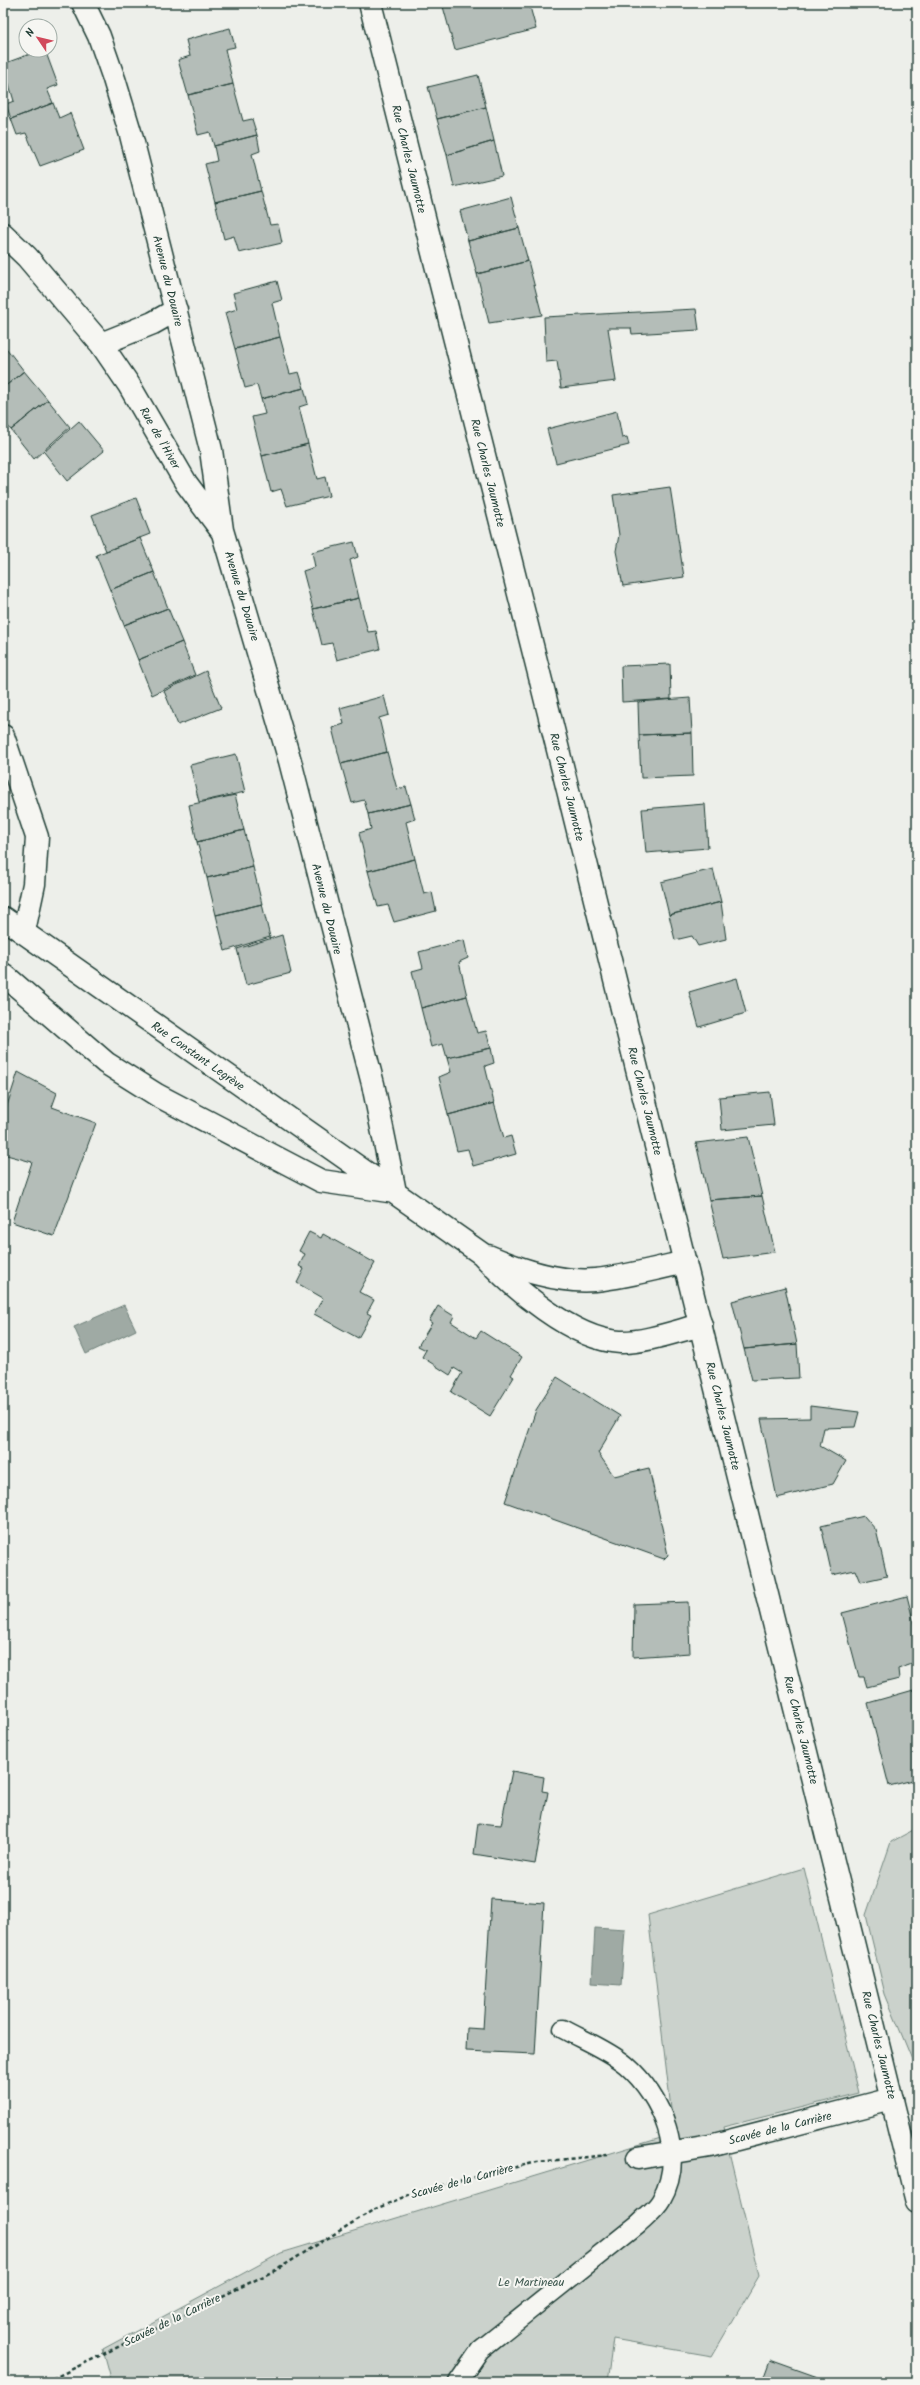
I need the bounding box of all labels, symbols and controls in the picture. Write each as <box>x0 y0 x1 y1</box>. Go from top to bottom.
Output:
north arrow <box>18 18 58 58</box>
text: N <box>21 25 40 41</box>
street label: Rue Charles Jaumotte <box>386 103 431 216</box>
street label: Avenue du Douaire <box>147 233 188 329</box>
street label: Rue de l'Hiver <box>134 404 186 474</box>
street label: Rue Charles Jaumotte <box>465 417 510 530</box>
street label: Avenue du Douaire <box>219 549 264 644</box>
street label: Rue Charles Jaumotte <box>544 731 589 844</box>
street label: Avenue du Douaire <box>306 861 347 957</box>
street label: Rue Constant Legrève <box>147 1017 249 1096</box>
street label: Rue Charles Jaumotte <box>622 1045 667 1158</box>
street label: Rue Charles Jaumotte <box>700 1360 745 1473</box>
street label: Rue Charles Jaumotte <box>778 1674 823 1787</box>
street label: Rue Charles Jaumotte <box>856 1989 901 2102</box>
street label: Scavée de la Carrière <box>727 2106 834 2150</box>
street label: Scavée de la Carrière <box>409 2158 516 2204</box>
park label: Le Martineau <box>498 2273 564 2292</box>
street label: Scavée de la Carrière <box>121 2288 224 2352</box>

